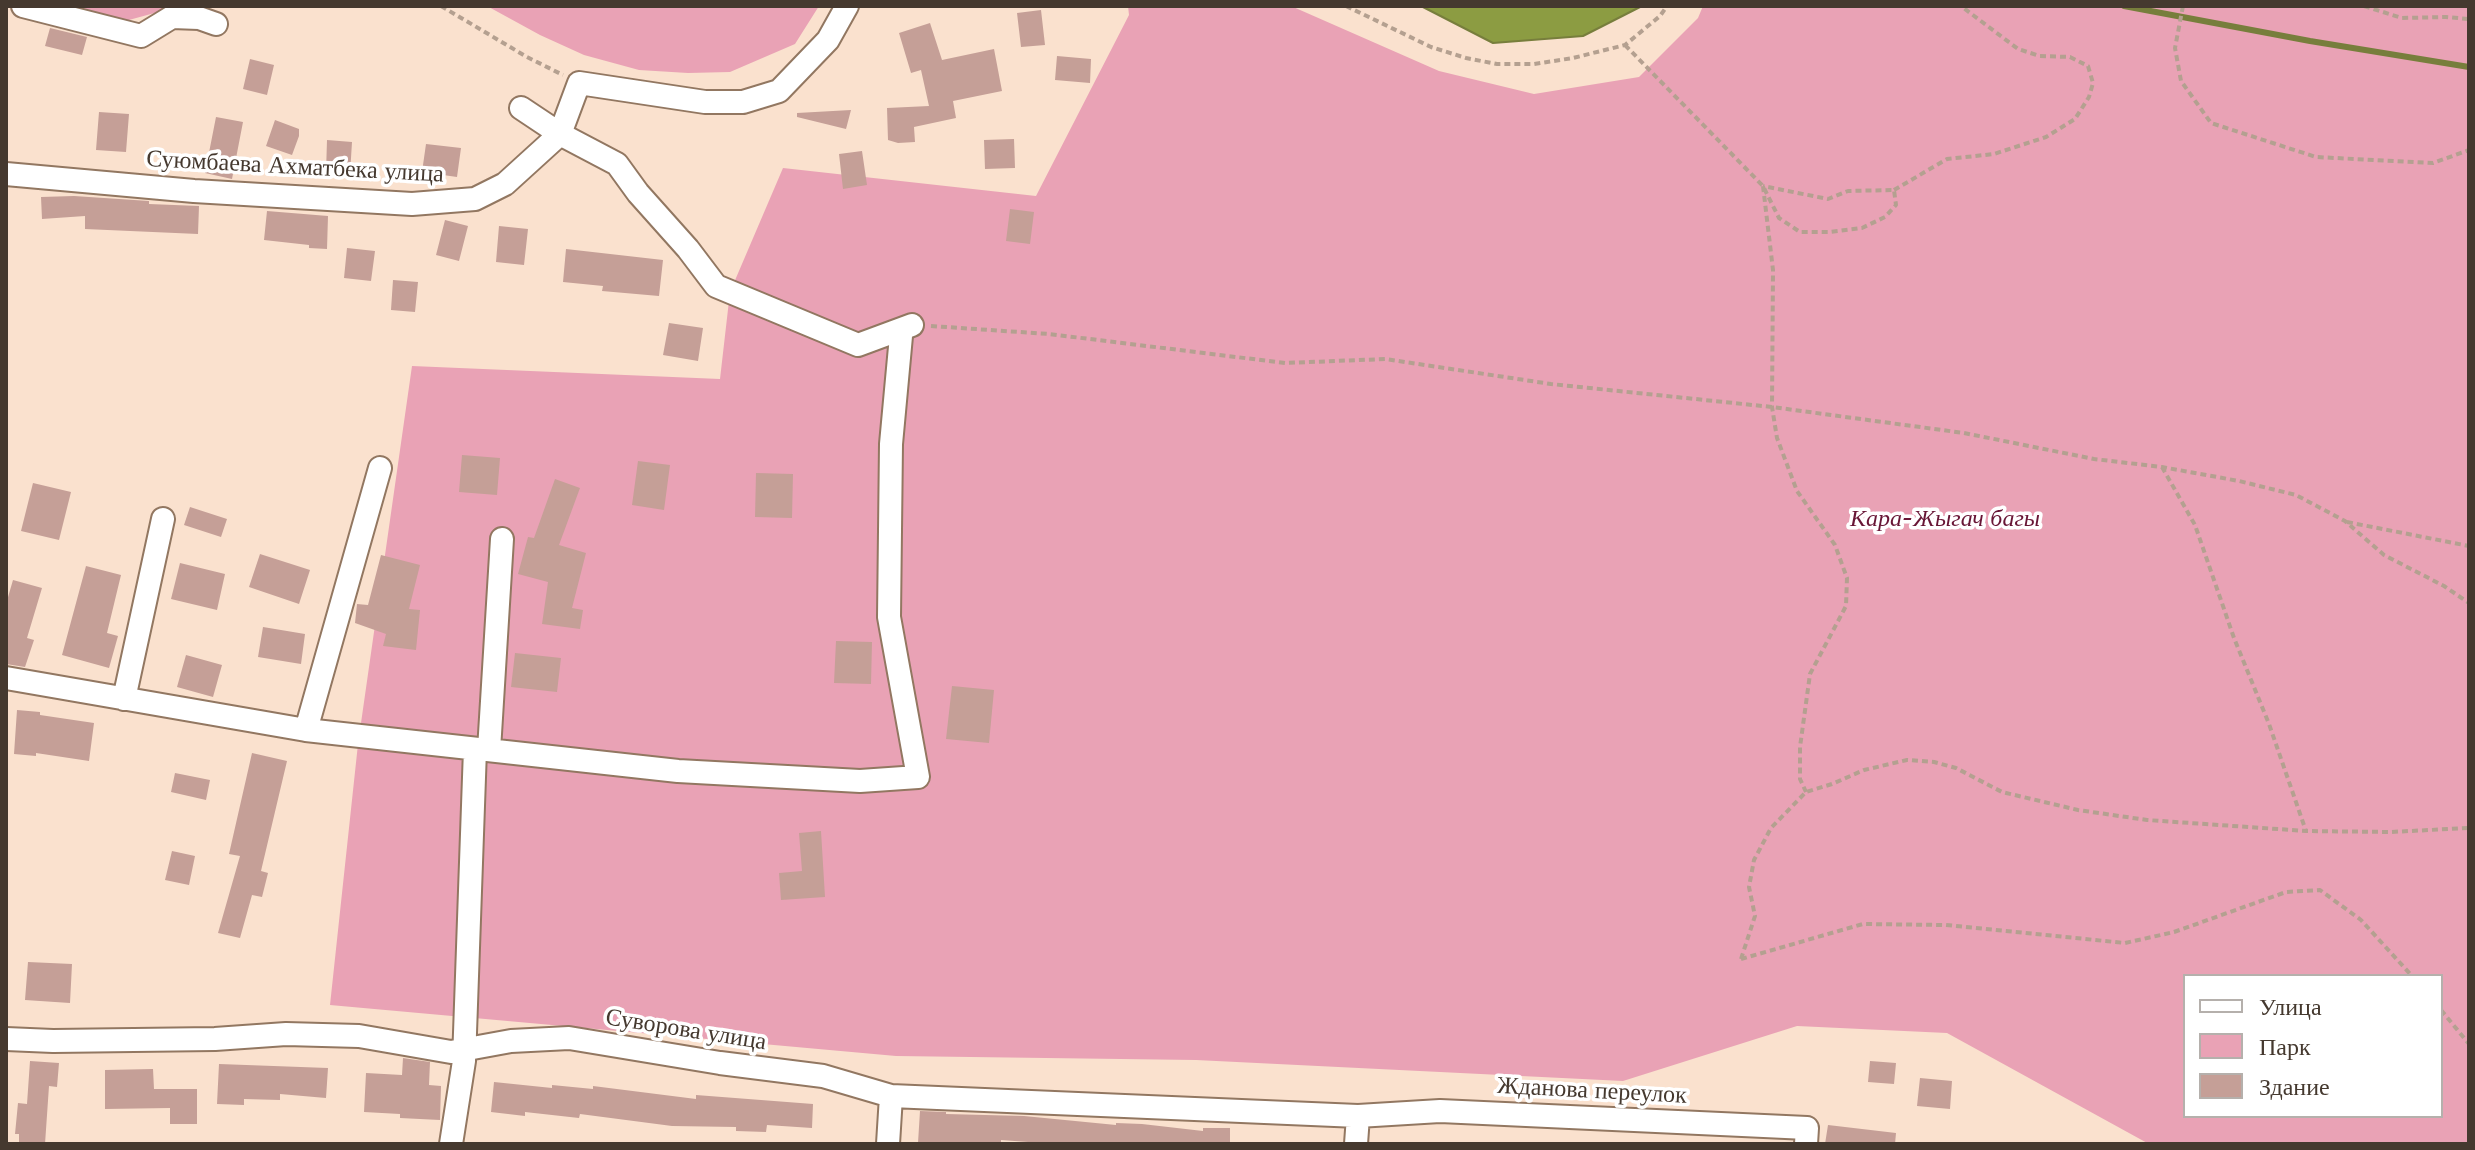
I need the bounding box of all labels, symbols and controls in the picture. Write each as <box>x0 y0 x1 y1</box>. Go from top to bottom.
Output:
street label: Суюмбаева Ахматбека улица <box>146 145 444 189</box>
park label: Кара-Жыгач багы <box>1850 505 2040 533</box>
legend <box>2183 974 2443 1118</box>
text: Улица <box>2259 992 2322 1021</box>
street label: Суворова улица <box>604 1003 768 1057</box>
text: Парк <box>2259 1032 2311 1061</box>
street label: Жданова переулок <box>1496 1072 1688 1110</box>
text: Здание <box>2259 1072 2330 1101</box>

